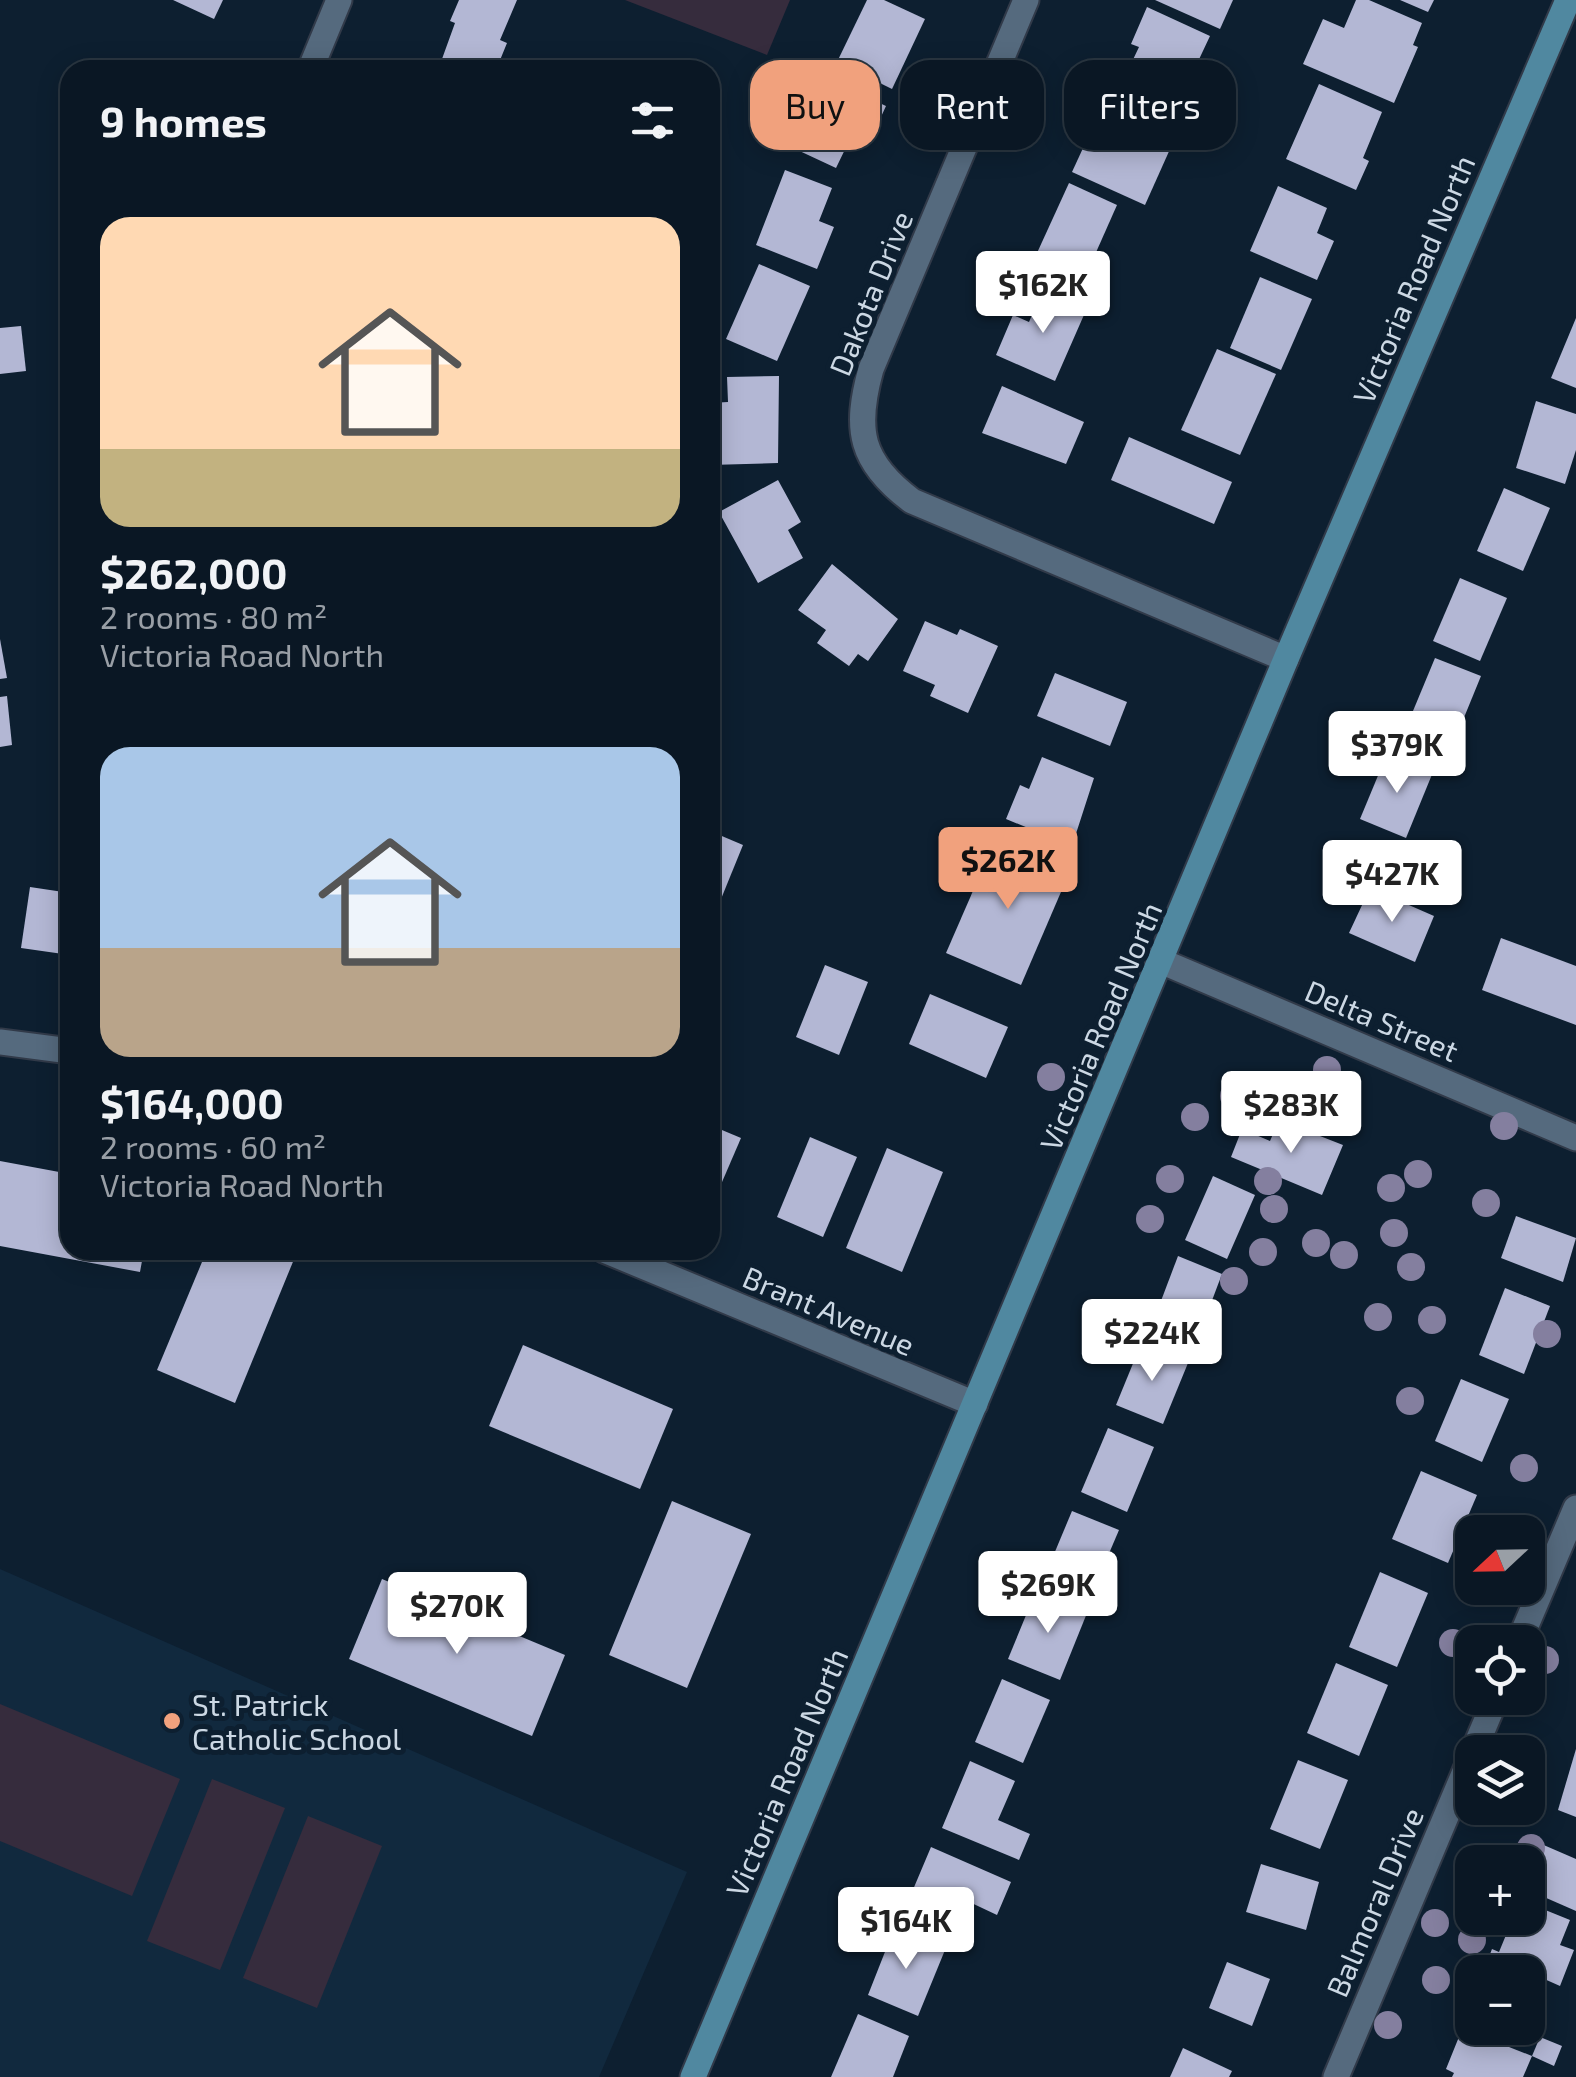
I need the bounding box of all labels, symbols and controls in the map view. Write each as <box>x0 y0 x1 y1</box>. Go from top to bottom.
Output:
chip: Buy <box>750 60 880 150</box>
chip: Rent <box>900 60 1044 150</box>
chip: Filters <box>1064 60 1236 150</box>
icon: filters <box>625 93 680 148</box>
text: 9 homes <box>100 95 267 145</box>
street label: Victoria Road North <box>1344 149 1482 409</box>
street label: Dakota Drive <box>821 206 919 380</box>
pin: $162K <box>973 251 1113 336</box>
text: $162K <box>998 264 1088 302</box>
icon: home <box>300 282 480 462</box>
text: $262,000 <box>100 547 288 597</box>
text: 2 rooms · 80 m² <box>100 597 327 635</box>
text: Victoria Road North <box>100 635 384 673</box>
pin: $379K <box>1327 711 1467 796</box>
text: $379K <box>1351 724 1443 762</box>
icon: home <box>300 812 480 992</box>
pin: $262K <box>938 827 1078 912</box>
text: $262K <box>961 840 1055 878</box>
pin: $427K <box>1322 840 1462 925</box>
text: $427K <box>1345 853 1439 891</box>
street label: Victoria Road North <box>1031 896 1169 1156</box>
street label: Delta Street <box>1300 972 1464 1068</box>
pin: $283K <box>1221 1071 1361 1156</box>
text: $164,000 <box>100 1077 284 1127</box>
text: $283K <box>1243 1084 1339 1122</box>
text: 2 rooms · 60 m² <box>100 1127 326 1165</box>
text: Victoria Road North <box>100 1165 384 1203</box>
street label: Brant Avenue <box>738 1258 920 1362</box>
pin: $224K <box>1082 1299 1222 1384</box>
text: $224K <box>1104 1312 1200 1350</box>
north arrow <box>1455 1515 1545 1605</box>
map controls <box>1455 1515 1545 2045</box>
pin: $269K <box>978 1551 1118 1636</box>
text: $269K <box>1000 1564 1096 1602</box>
pin: $270K <box>387 1572 527 1657</box>
text: $270K <box>410 1585 504 1623</box>
button: locate <box>1455 1625 1545 1715</box>
street label: Victoria Road North <box>717 1642 855 1902</box>
place label: St. Patrick Catholic School <box>192 1686 401 1756</box>
marker: St. Patrick Catholic School <box>161 1710 183 1732</box>
button: layers <box>1455 1735 1545 1825</box>
street label: Balmoral Drive <box>1318 1802 1430 2002</box>
button: + <box>1455 1845 1545 1935</box>
pin: $164K <box>836 1887 976 1972</box>
text: $164K <box>860 1900 952 1938</box>
button: − <box>1455 1955 1545 2045</box>

